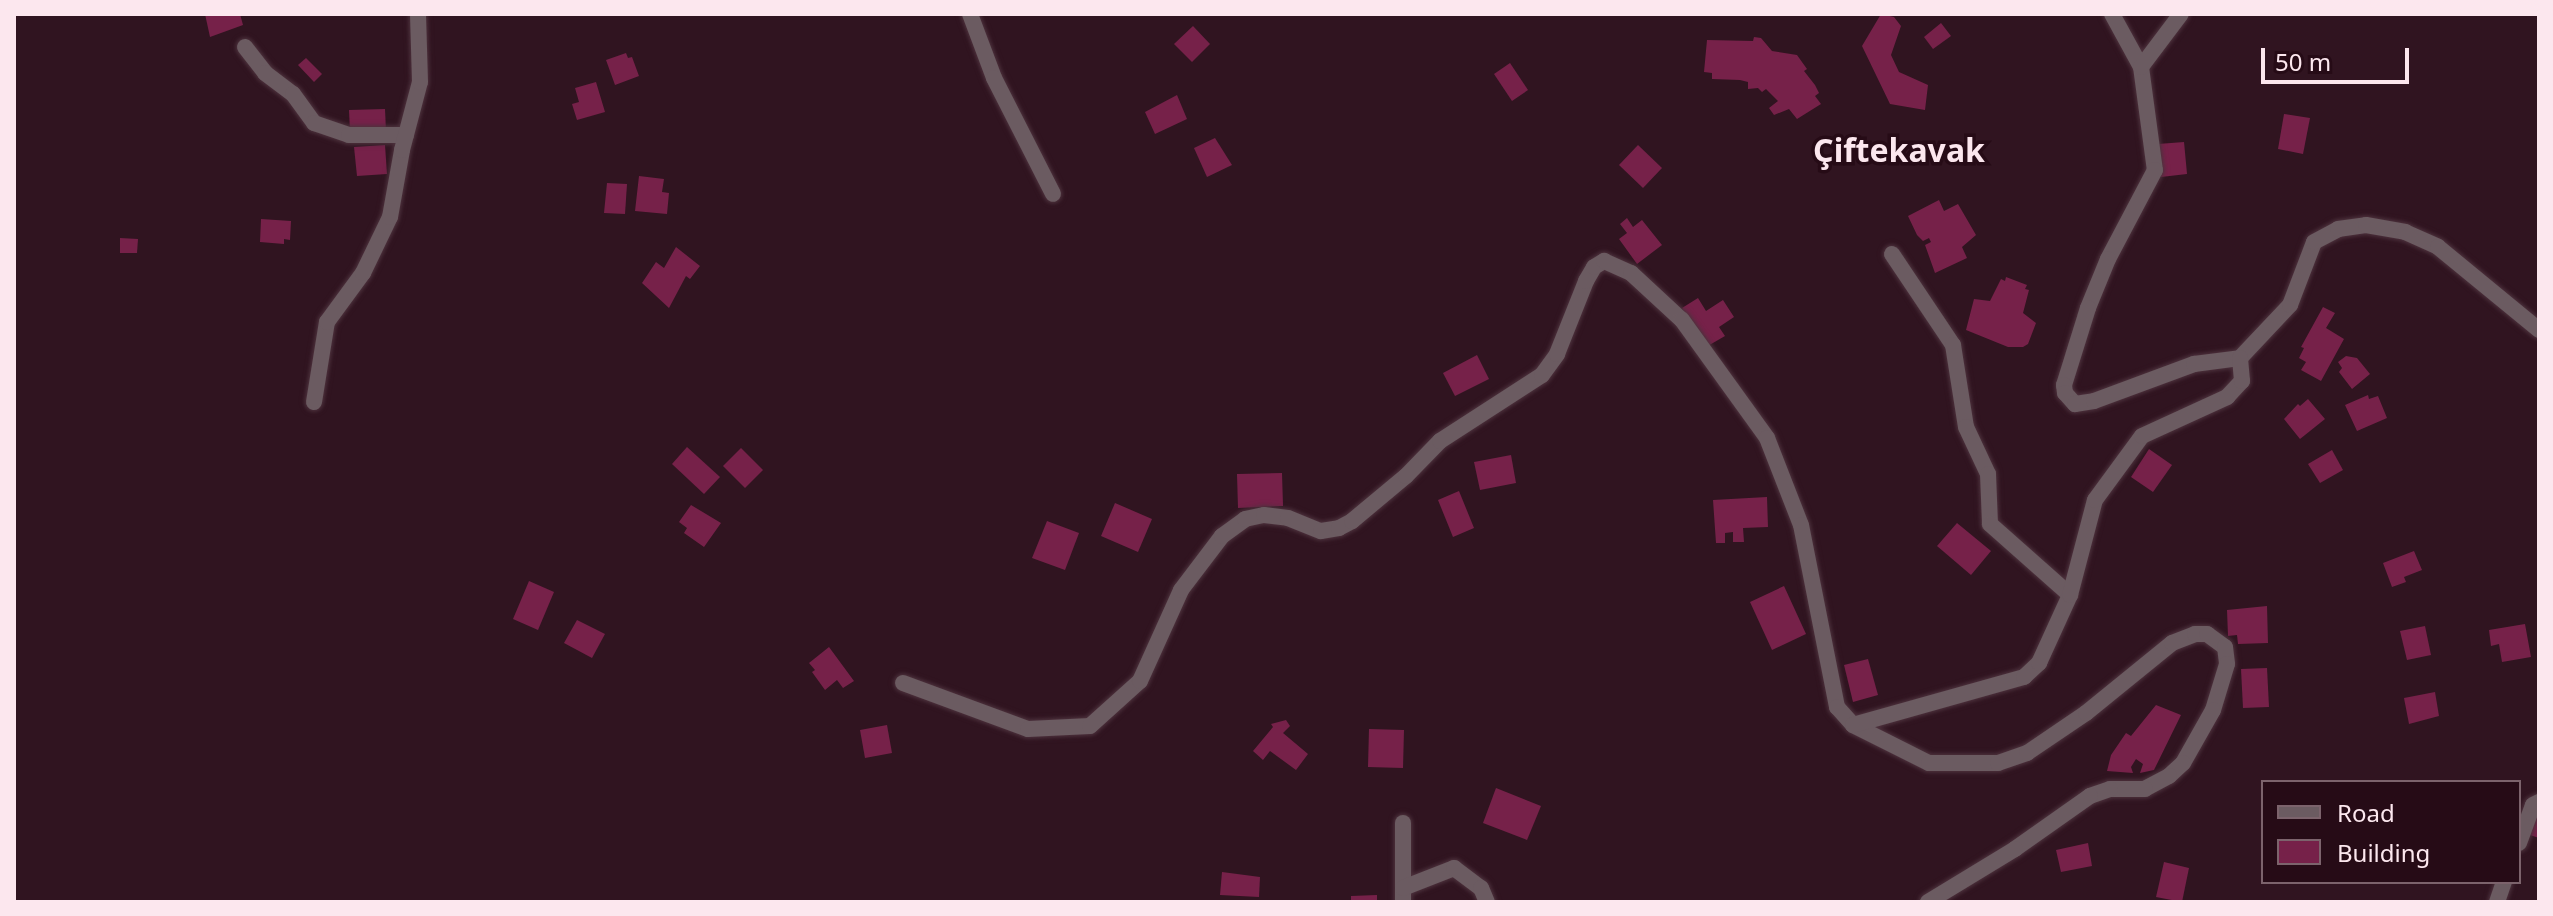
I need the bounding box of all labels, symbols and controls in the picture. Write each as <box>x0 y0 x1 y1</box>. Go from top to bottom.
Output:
scale bar <box>2265 32 2413 82</box>
text: 50 m <box>2275 45 2331 78</box>
district label: Çiftekavak <box>1813 131 1985 169</box>
legend <box>2261 780 2521 884</box>
text: Road <box>2337 796 2395 829</box>
text: Building <box>2337 836 2430 869</box>

